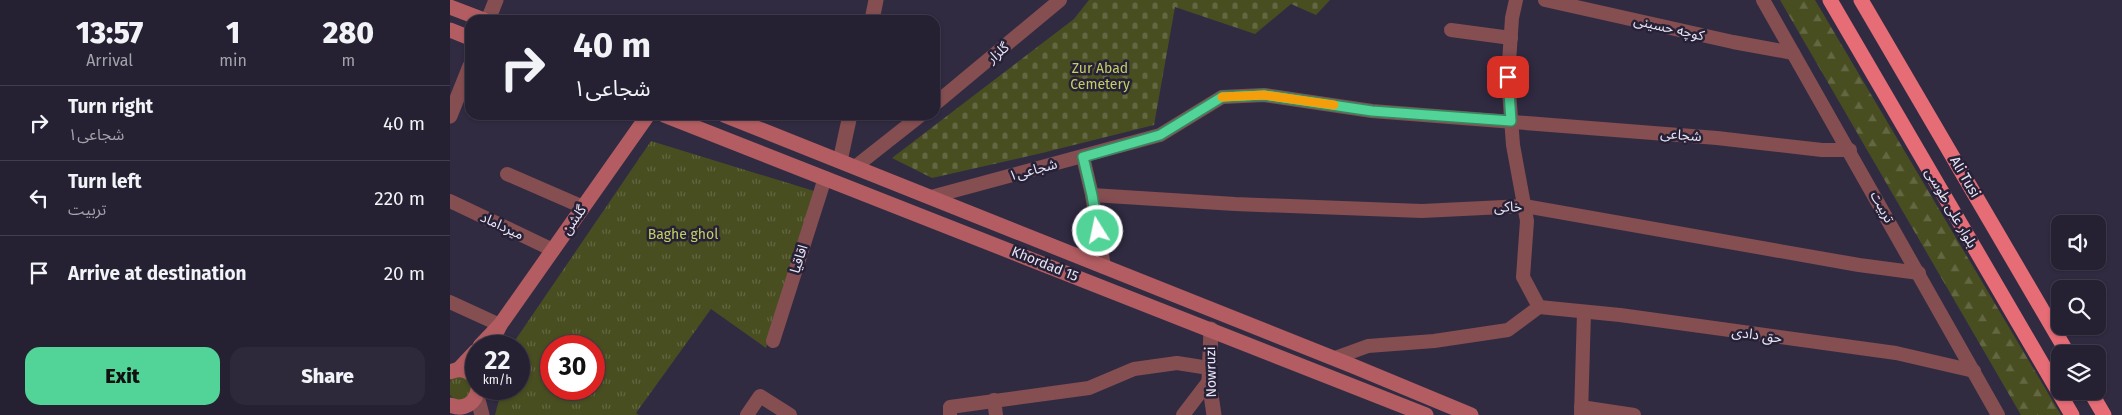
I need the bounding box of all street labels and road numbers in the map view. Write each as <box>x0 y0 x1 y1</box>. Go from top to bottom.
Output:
street label: کوچه حسینی <box>1632 12 1706 45</box>
street label: گلزار <box>983 39 1013 68</box>
street label: شجاعی <box>1660 125 1702 145</box>
street label: Ali Tusi <box>1946 153 1984 201</box>
street label: شجاعی۱ <box>1007 155 1059 185</box>
street label: بلوار علی طوسی <box>1921 165 1981 251</box>
street label: تربیت <box>1866 188 1898 226</box>
street label: خاکی <box>1494 198 1522 216</box>
street label: گلشن <box>558 202 590 238</box>
street label: میرداماد <box>478 209 526 243</box>
street label: اقاقیا <box>786 242 812 276</box>
street label: Khordad 15 <box>1009 243 1081 285</box>
street label: حق دادی <box>1731 323 1783 348</box>
street label: Nowruzi <box>1202 346 1220 398</box>

